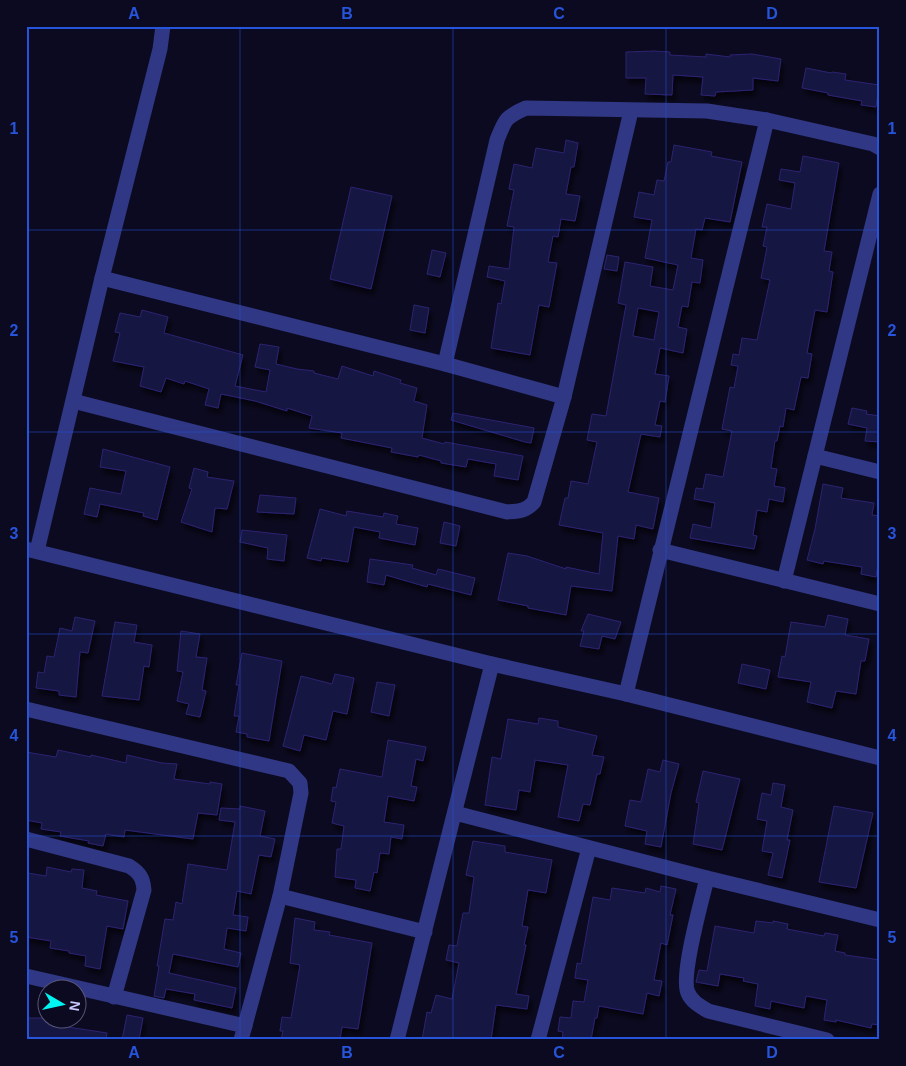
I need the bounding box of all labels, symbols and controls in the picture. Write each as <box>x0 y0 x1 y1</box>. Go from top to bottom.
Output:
text: A <box>128 5 140 22</box>
text: B <box>341 5 353 22</box>
text: C <box>553 5 565 22</box>
text: D <box>766 5 778 22</box>
text: 1 <box>10 120 19 137</box>
text: 1 <box>888 120 897 137</box>
text: 2 <box>10 322 19 339</box>
text: 2 <box>888 322 897 339</box>
text: 3 <box>10 525 19 542</box>
text: 3 <box>888 525 897 542</box>
text: 4 <box>10 727 19 744</box>
text: 4 <box>888 727 897 744</box>
text: 5 <box>10 929 19 946</box>
text: 5 <box>888 929 897 946</box>
north arrow <box>38 978 88 1028</box>
text: N <box>66 1000 84 1012</box>
text: A <box>128 1044 140 1061</box>
text: B <box>341 1044 353 1061</box>
text: C <box>553 1044 565 1061</box>
text: D <box>766 1044 778 1061</box>

